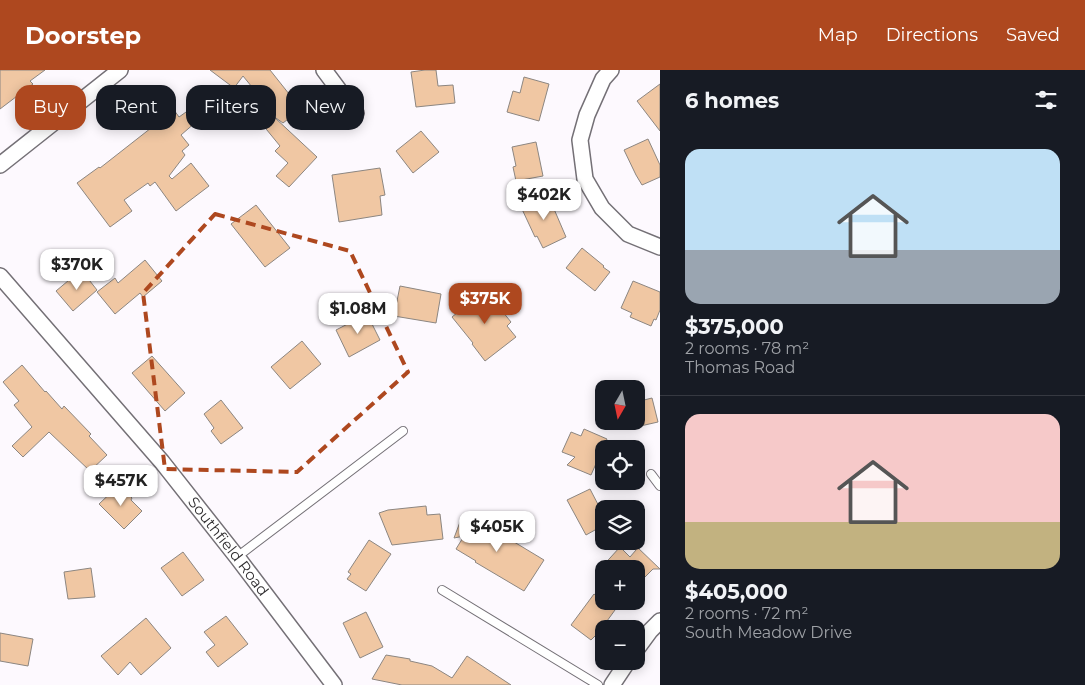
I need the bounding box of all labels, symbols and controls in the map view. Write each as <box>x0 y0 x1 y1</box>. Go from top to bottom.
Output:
text: Doorstep <box>25 21 141 50</box>
text: Map <box>818 24 858 46</box>
text: Directions <box>886 24 978 46</box>
text: Saved <box>1006 24 1060 46</box>
chip: Buy <box>15 85 86 130</box>
chip: Rent <box>96 85 176 130</box>
chip: Filters <box>186 85 276 130</box>
chip: New <box>286 85 364 130</box>
icon: filters <box>1032 86 1060 114</box>
text: 6 homes <box>685 88 779 113</box>
pin: $402K <box>509 178 579 221</box>
icon: home <box>828 181 918 271</box>
text: $402K <box>517 185 571 204</box>
pin: $370K <box>42 248 112 291</box>
text: $370K <box>51 255 103 274</box>
pin: $375K <box>450 282 520 325</box>
text: $375K <box>460 289 510 308</box>
pin: $1.08M <box>317 292 399 335</box>
text: $1.08M <box>329 299 387 318</box>
text: $375,000 <box>685 314 784 339</box>
text: 2 rooms · 78 m² <box>685 339 809 358</box>
text: Thomas Road <box>685 358 795 377</box>
north arrow <box>595 380 645 430</box>
map controls <box>595 380 645 670</box>
button: locate <box>595 440 645 490</box>
icon: home <box>828 447 918 537</box>
pin: $457K <box>86 464 156 507</box>
text: $457K <box>95 471 147 490</box>
street label: Southfield Road <box>184 493 273 600</box>
button: layers <box>595 500 645 550</box>
pin: $405K <box>462 510 532 553</box>
text: $405K <box>470 517 524 536</box>
button: + <box>595 560 645 610</box>
text: $405,000 <box>685 579 788 604</box>
text: 2 rooms · 72 m² <box>685 604 808 623</box>
button: − <box>595 620 645 670</box>
text: South Meadow Drive <box>685 623 852 642</box>

